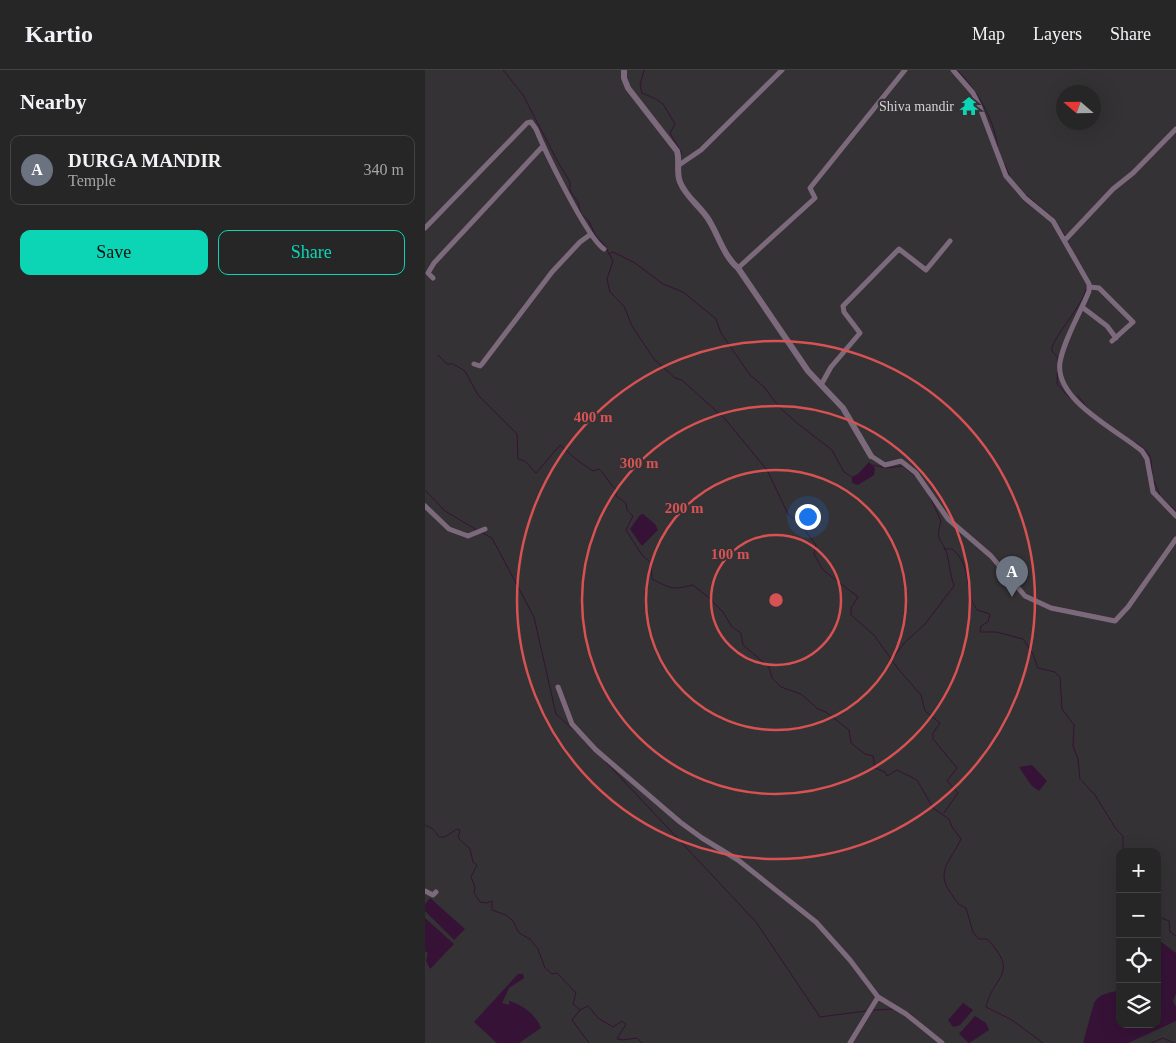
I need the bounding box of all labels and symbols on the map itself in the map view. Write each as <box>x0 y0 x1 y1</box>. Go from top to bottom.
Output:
north arrow <box>1056 85 1101 130</box>
temple icon: Shiva mandir <box>958 95 980 117</box>
place label: Shiva mandir <box>879 99 954 114</box>
text: 400 m <box>574 409 613 425</box>
text: 300 m <box>620 455 659 471</box>
text: 200 m <box>665 500 704 516</box>
your location <box>795 504 821 530</box>
text: 100 m <box>711 546 750 562</box>
pin: A <box>996 556 1028 597</box>
centre of rings <box>767 591 785 609</box>

